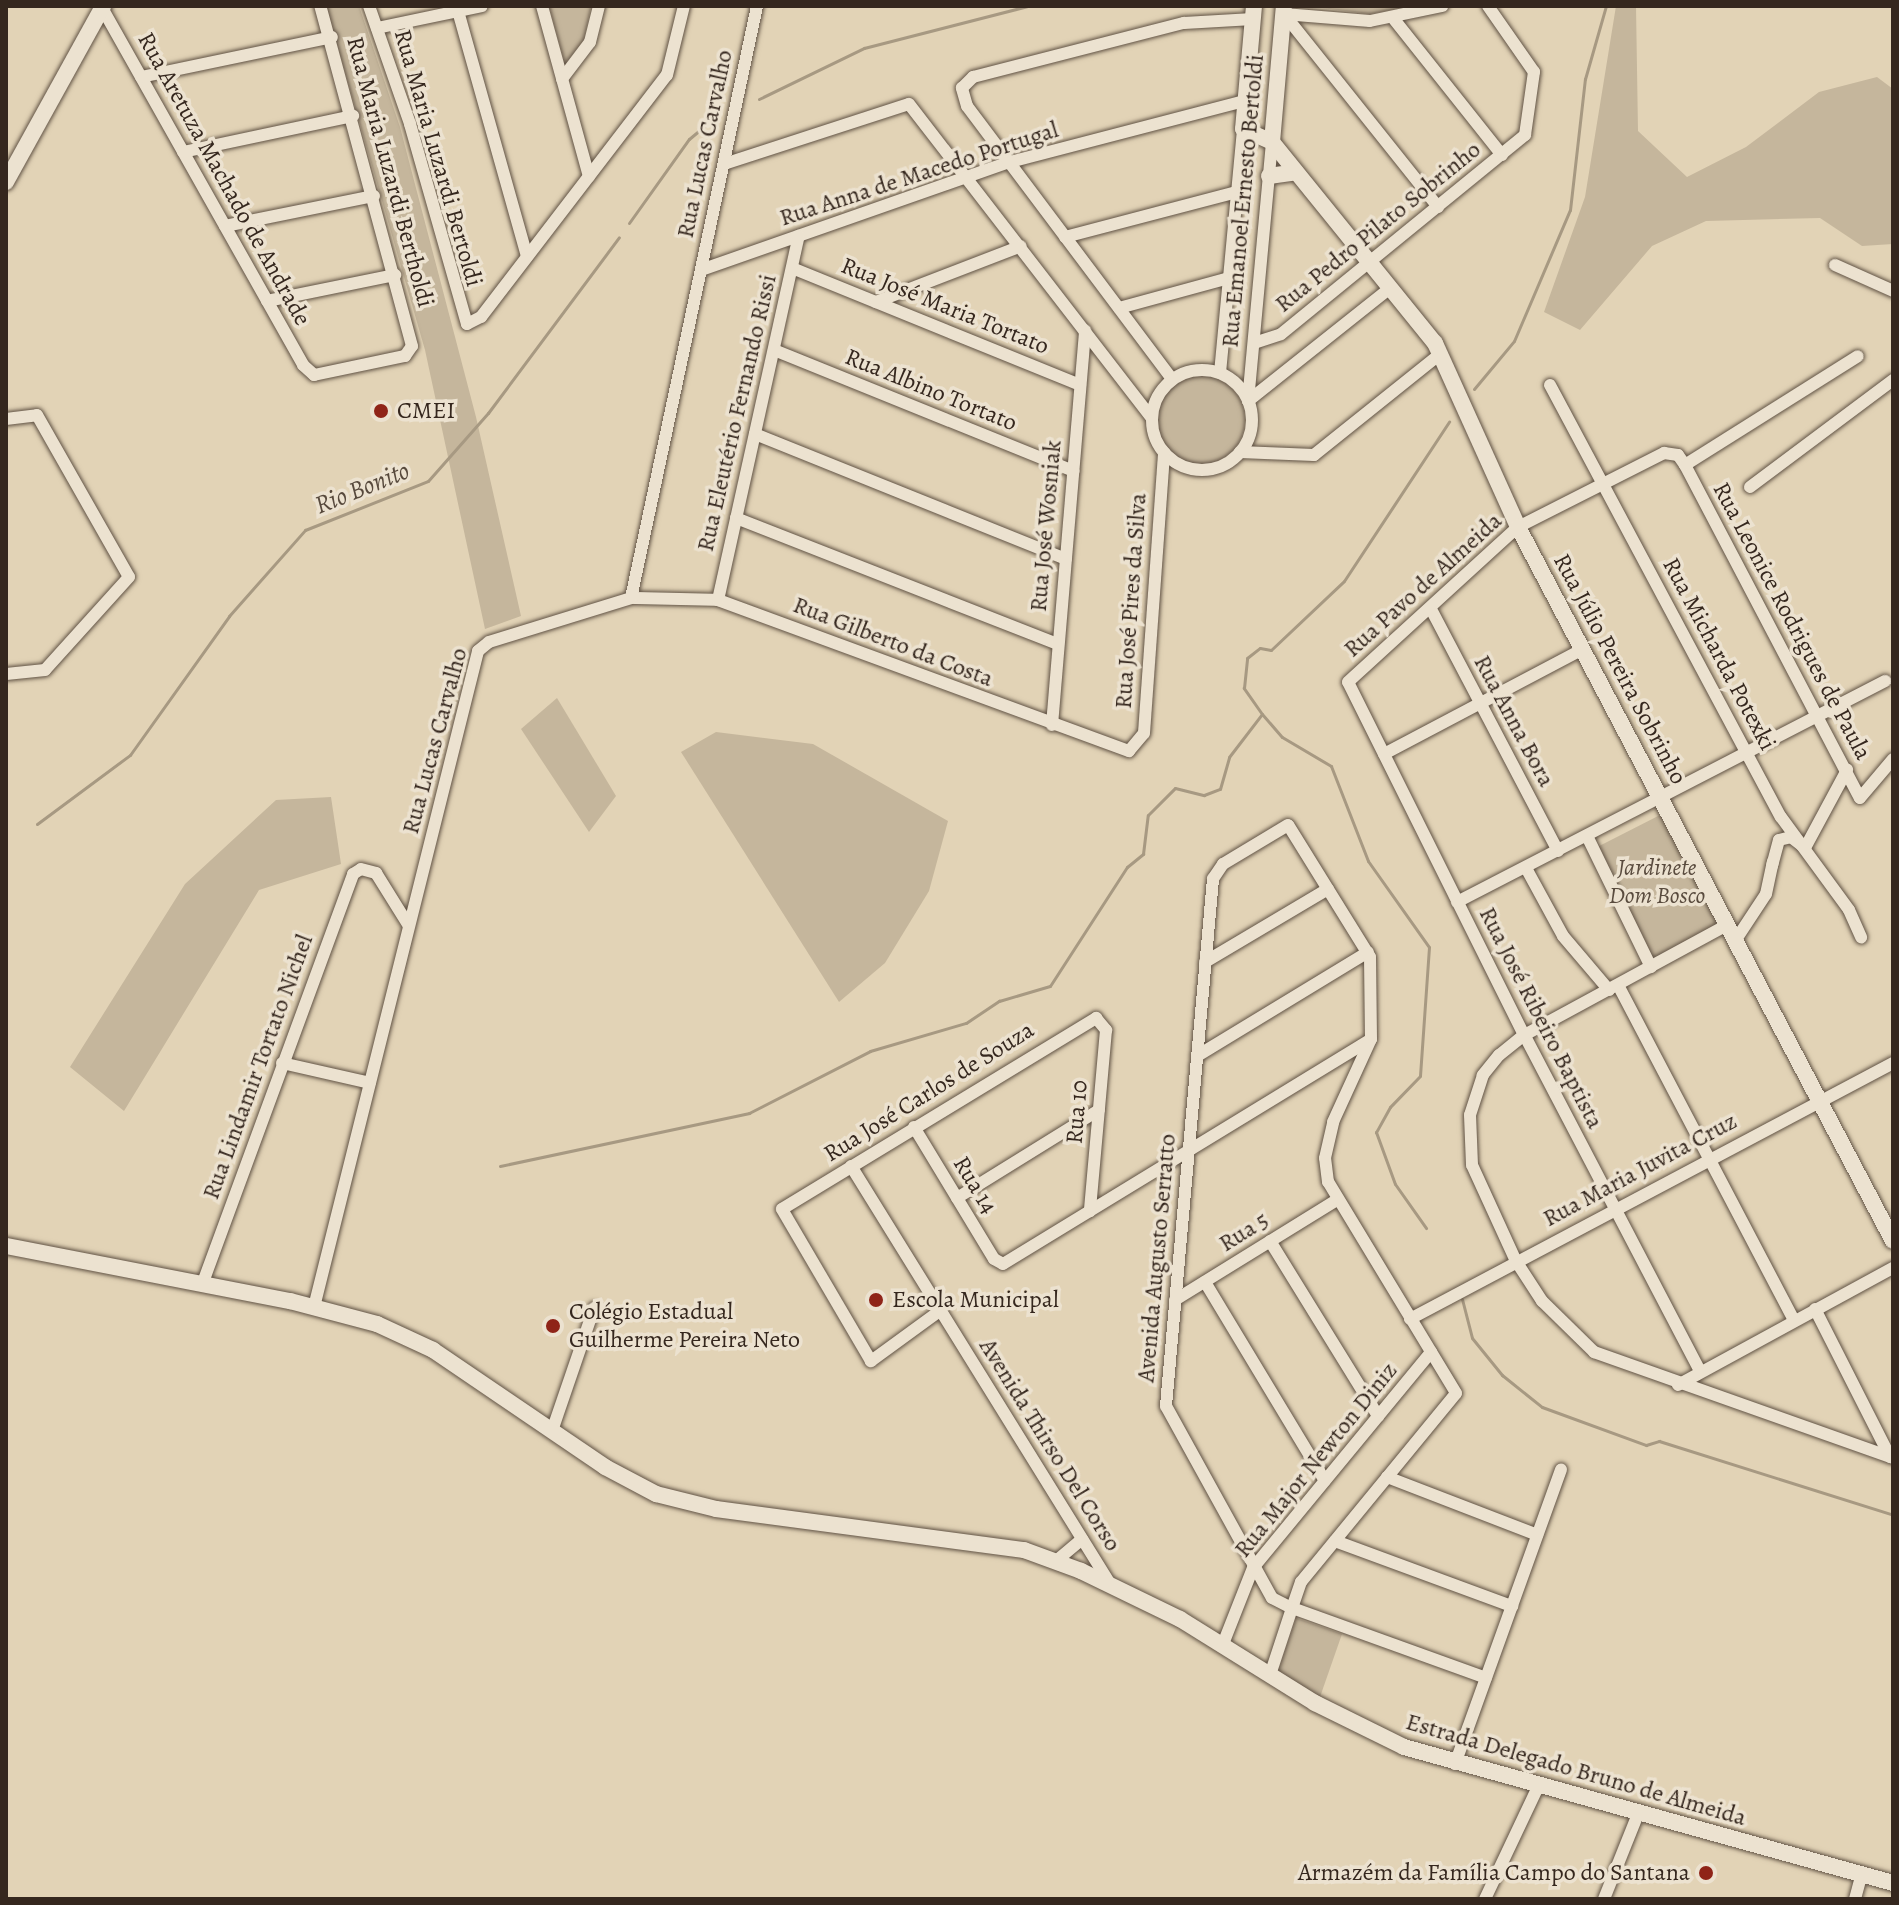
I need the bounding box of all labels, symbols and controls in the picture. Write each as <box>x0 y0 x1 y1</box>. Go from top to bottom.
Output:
street label: Rua Maria Luzardi Bertoldi <box>387 26 489 290</box>
street label: Rua Aretuza Machado de Andrade <box>131 27 317 331</box>
street label: Rua Maria Luzardi Bertholdi <box>340 34 440 310</box>
street label: Rua Lucas Carvalho <box>671 47 739 241</box>
street label: Rua Emanoel Ernesto Bertoldi <box>1216 53 1270 349</box>
street label: Rua Anna de Macedo Portugal <box>776 115 1062 233</box>
street label: Rua Pedro Pilato Sobrinho <box>1269 135 1487 319</box>
street label: Rua José Maria Tortato <box>837 251 1053 361</box>
street label: Rua Eleutério Fernando Rissi <box>691 272 783 554</box>
street label: Rua Albino Tortato <box>841 342 1021 438</box>
place label: CMEI <box>397 397 455 425</box>
marker: CMEI <box>372 402 390 420</box>
street label: Rua José Wosniak <box>1024 439 1068 613</box>
water label: Rio Bonito <box>310 455 414 521</box>
street label: Rua Leonice Rodrigues de Paula <box>1706 477 1878 765</box>
street label: Rua José Pires da Silva <box>1109 492 1153 710</box>
street label: Rua Pavo de Almeida <box>1338 506 1508 664</box>
street label: Rua Júlio Pereira Sobrinho <box>1547 549 1693 789</box>
street label: Rua Micharda Potexki <box>1656 553 1782 755</box>
street label: Rua Gilberto da Costa <box>789 591 997 693</box>
street label: Rua Lucas Carvalho <box>396 645 474 837</box>
street label: Rua Anna Bora <box>1467 650 1561 792</box>
park label: Jardinete Dom Bosco <box>1609 854 1705 910</box>
street label: Rua José Ribeiro Baptista <box>1473 902 1609 1134</box>
street label: Rua Lindamir Tortato Nichel <box>197 931 319 1203</box>
street label: Rua José Carlos de Souza <box>819 1016 1039 1168</box>
street label: Rua 10 <box>1060 1079 1094 1145</box>
street label: Rua Maria Juvita Cruz <box>1538 1107 1742 1233</box>
street label: Avenida Augusto Serratto <box>1132 1133 1182 1383</box>
street label: Rua 14 <box>947 1151 1003 1219</box>
street label: Rua 5 <box>1214 1206 1274 1258</box>
place label: Escola Municipal <box>892 1286 1059 1314</box>
marker: Escola Municipal <box>867 1291 885 1309</box>
place label: Colégio Estadual Guilherme Pereira Neto <box>569 1298 800 1354</box>
marker: Colégio Estadual Guilherme Pereira Neto <box>544 1317 562 1335</box>
street label: Avenida Thirso Del Corso <box>973 1334 1127 1556</box>
street label: Rua Major Newton Diniz <box>1228 1357 1404 1563</box>
street label: Estrada Delegado Bruno de Almeida <box>1403 1708 1749 1832</box>
place label: Armazém da Família Campo do Santana <box>1298 1859 1690 1887</box>
marker: Armazém da Família Campo do Santana <box>1697 1864 1715 1882</box>

